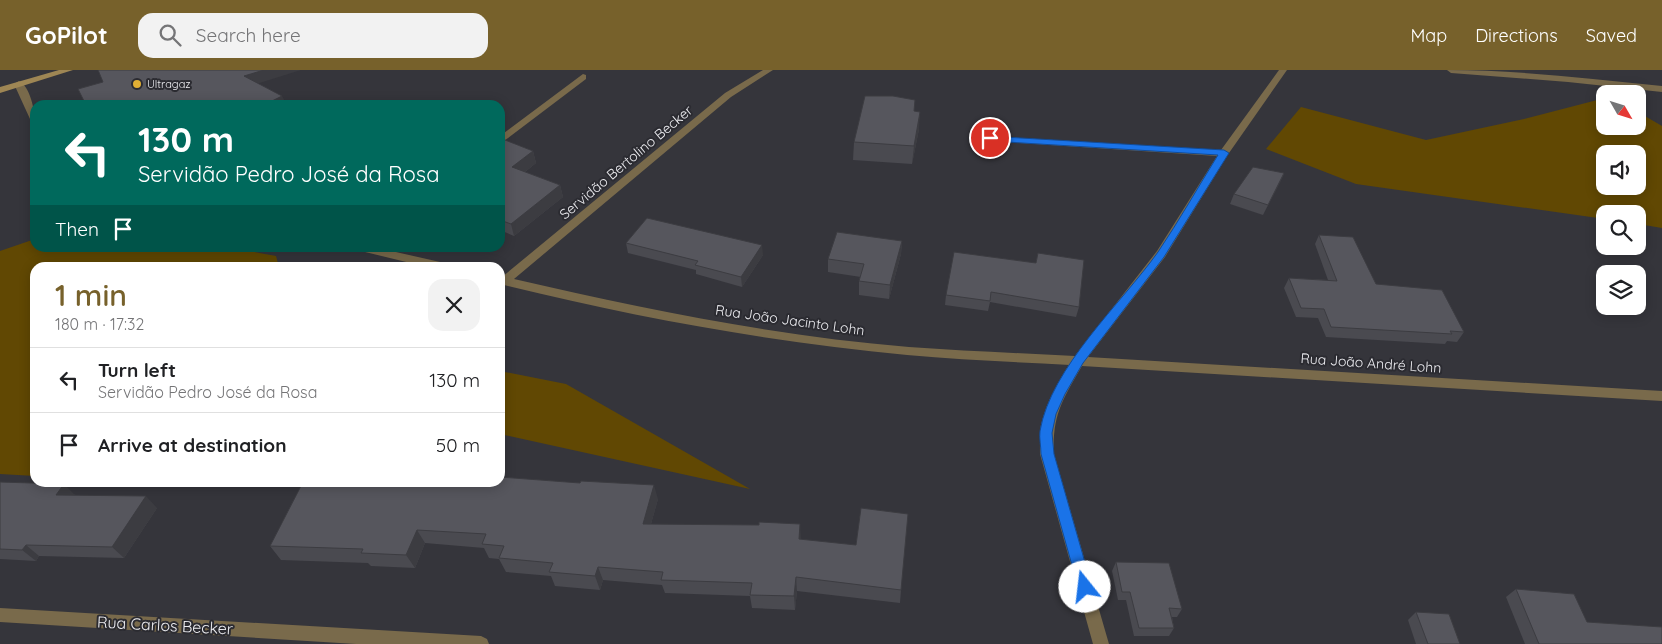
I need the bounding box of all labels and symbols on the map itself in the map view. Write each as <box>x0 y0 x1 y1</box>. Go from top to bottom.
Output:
place label: Ultragaz <box>147 77 191 91</box>
marker: Ultragaz <box>131 78 143 90</box>
north arrow <box>1596 85 1646 135</box>
street label: Servidão Bertolino Becker <box>556 101 697 223</box>
pin <box>969 117 1011 159</box>
street label: Rua João Jacinto Lohn <box>714 301 866 339</box>
street label: Rua João André Lohn <box>1300 349 1442 377</box>
position arrow <box>1058 560 1110 612</box>
street label: Rua Carlos Becker <box>96 611 234 639</box>

